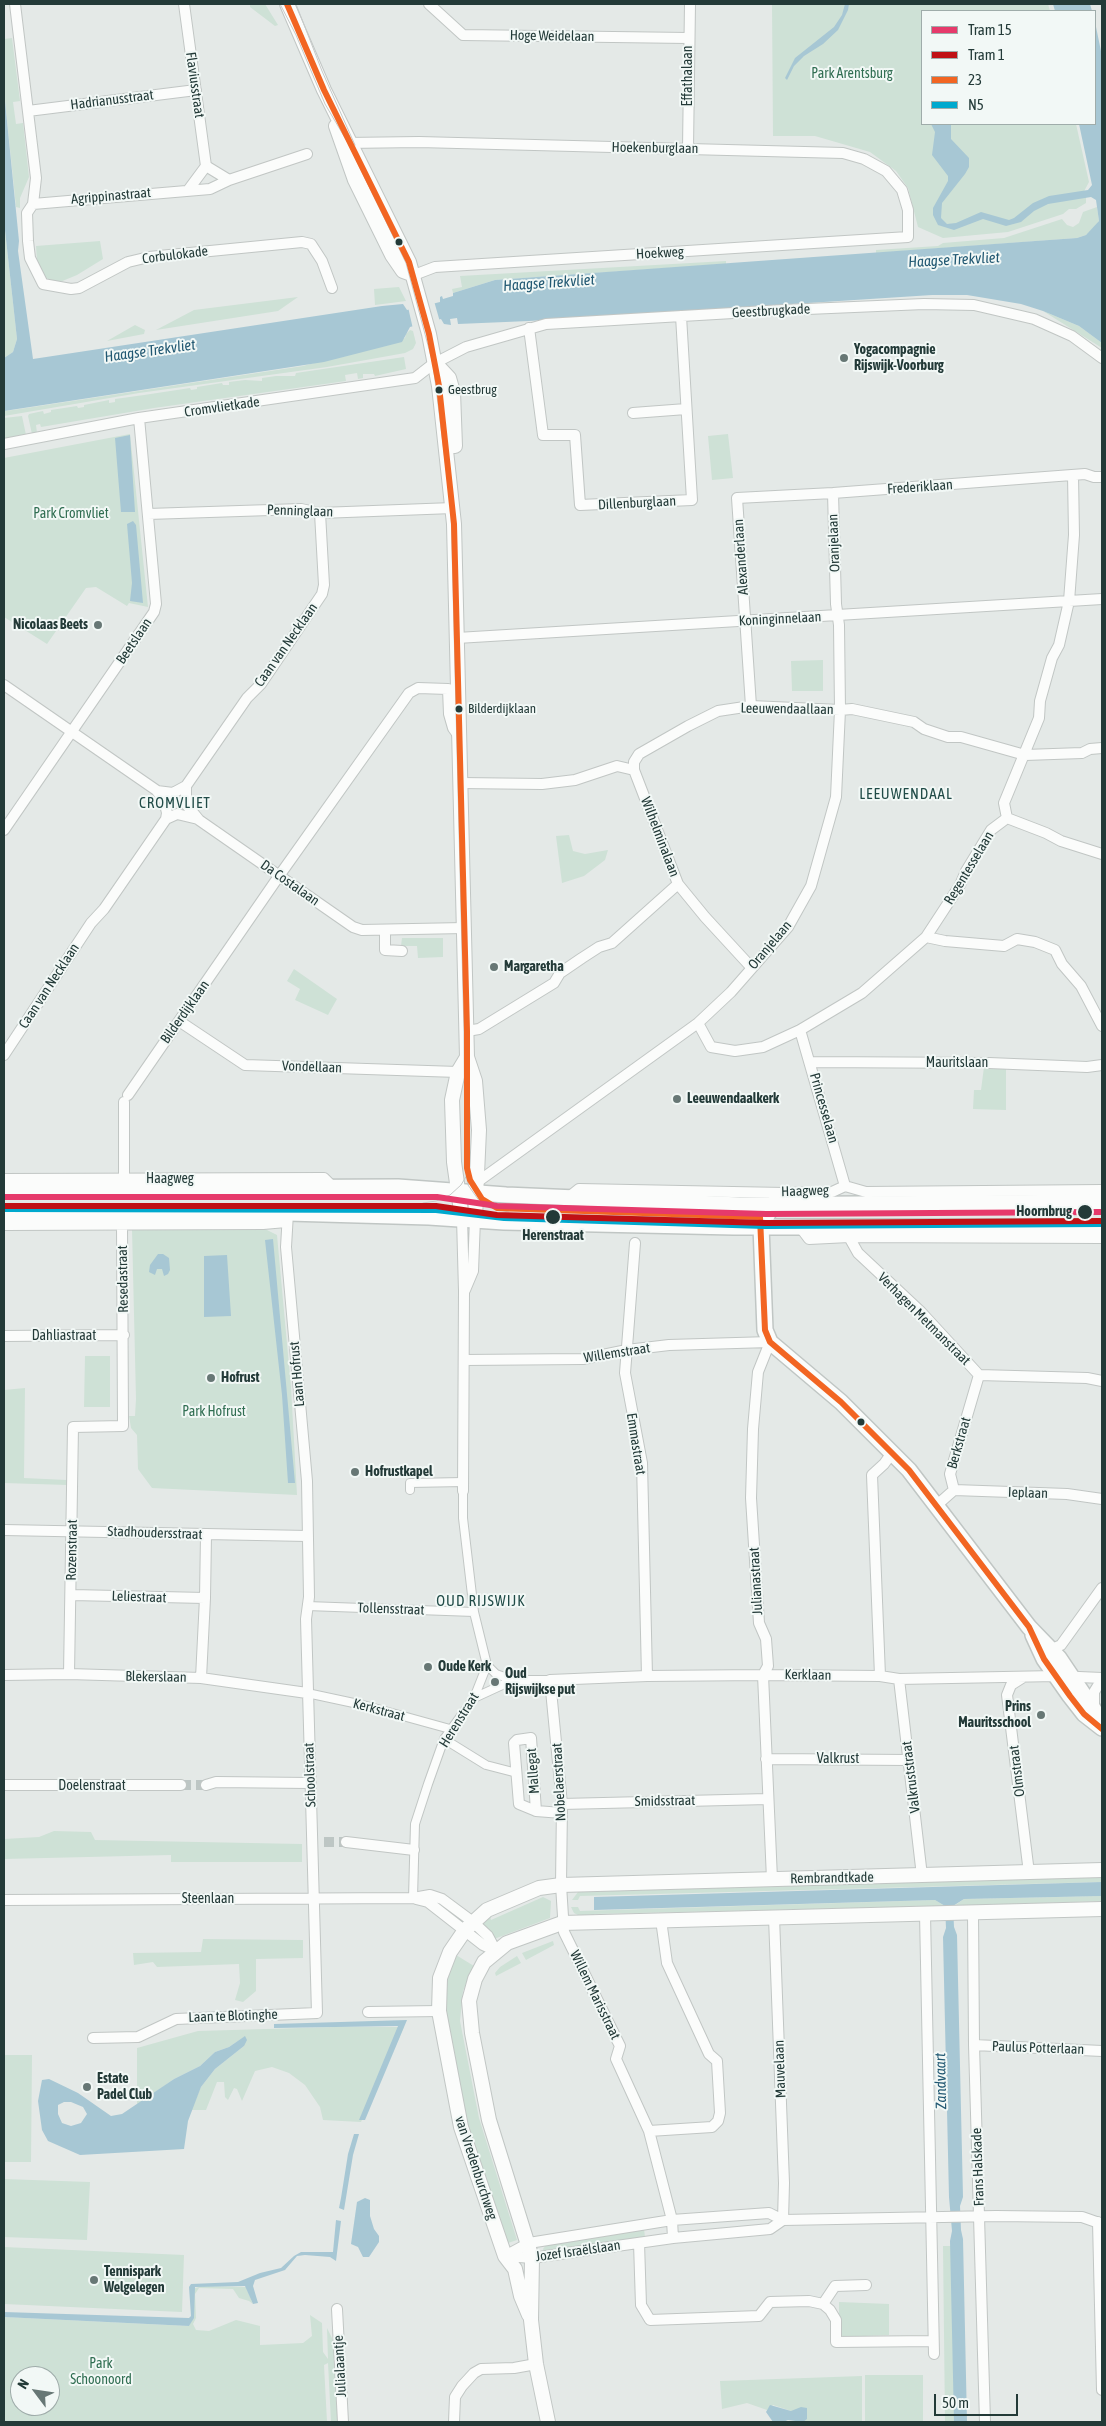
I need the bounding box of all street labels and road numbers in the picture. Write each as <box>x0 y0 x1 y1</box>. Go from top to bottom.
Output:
street label: Hoge Weidelaan <box>510 27 594 45</box>
street label: Effathalaan <box>680 46 696 106</box>
street label: Flaviusstraat <box>182 51 208 119</box>
street label: Hadrianusstraat <box>70 87 154 113</box>
street label: Hoekenburglaan <box>611 139 699 157</box>
street label: Agrippinastraat <box>70 184 152 208</box>
street label: Corbulokade <box>141 243 209 267</box>
street label: Hoekweg <box>636 243 684 263</box>
street label: Geestbrugkade <box>731 301 811 321</box>
street label: Cromvlietkade <box>183 393 261 421</box>
street label: Frederiklaan <box>887 476 953 498</box>
street label: Dillenburglaan <box>598 493 676 513</box>
street label: Penninglaan <box>267 501 333 521</box>
street label: Oranjelaan <box>825 514 843 572</box>
street label: Alexanderlaan <box>730 518 752 596</box>
street label: Caan van Necklaan <box>251 600 321 690</box>
street label: Koninginnelaan <box>738 608 822 630</box>
street label: Beetslaan <box>113 615 155 667</box>
street label: Leeuwendaallaan <box>740 700 834 718</box>
street label: Wilhelminalaan <box>637 795 683 879</box>
street label: Regentesselaan <box>941 828 997 908</box>
street label: Da Costalaan <box>257 857 323 909</box>
street label: Oranjelaan <box>745 917 795 973</box>
street label: Caan van Necklaan <box>15 940 83 1032</box>
street label: Bilderdijklaan <box>157 977 213 1047</box>
street label: Mauritslaan <box>926 1055 988 1071</box>
street label: Vondellaan <box>282 1058 342 1076</box>
street label: Princesselaan <box>806 1071 842 1145</box>
street label: Haagweg <box>146 1171 194 1187</box>
street label: Haagweg <box>781 1182 829 1200</box>
street label: Resedastraat <box>114 1245 132 1313</box>
street label: Verhagen Metmanstraat <box>874 1269 974 1369</box>
street label: Dahliastraat <box>32 1328 96 1344</box>
street label: Willemstraat <box>583 1339 651 1367</box>
street label: Laan Hofrust <box>286 1341 308 1407</box>
street label: Emmastraat <box>623 1412 649 1476</box>
street label: Berkstraat <box>944 1415 974 1471</box>
street label: Ieplaan <box>1008 1484 1048 1502</box>
street label: Rozenstraat <box>63 1519 81 1581</box>
street label: Stadhoudersstraat <box>107 1523 203 1543</box>
street label: Julianastraat <box>746 1547 766 1615</box>
street label: Leliestraat <box>111 1588 167 1606</box>
street label: Tollensstraat <box>357 1599 425 1619</box>
street label: Kerklaan <box>784 1666 832 1684</box>
street label: Blekerslaan <box>125 1668 187 1686</box>
street label: Herenstraat <box>436 1689 482 1751</box>
street label: Kerkstraat <box>351 1695 407 1725</box>
street label: Valkruststraat <box>898 1740 924 1814</box>
street label: Schoolstraat <box>300 1742 320 1808</box>
street label: Nobelaerstraat <box>549 1742 569 1822</box>
street label: Olmstraat <box>1006 1744 1028 1798</box>
street label: Mallegat <box>523 1748 543 1794</box>
street label: Valkrust <box>817 1751 859 1767</box>
street label: Doelenstraat <box>58 1778 126 1794</box>
street label: Smidsstraat <box>635 1792 695 1810</box>
street label: Rembrandtkade <box>790 1869 874 1887</box>
street label: Steenlaan <box>182 1891 234 1907</box>
street label: Willem Marisstraat <box>566 1948 624 2042</box>
street label: Laan te Blotinghe <box>188 2006 278 2026</box>
street label: Paulus Potterlaan <box>992 2038 1084 2058</box>
street label: Mauvelaan <box>771 2040 789 2098</box>
street label: van Vredenburchweg <box>451 2114 501 2222</box>
street label: Frans Halskade <box>968 2128 988 2206</box>
street label: Jozef Israëlslaan <box>535 2237 621 2265</box>
street label: Julialaantje <box>330 2335 350 2397</box>

